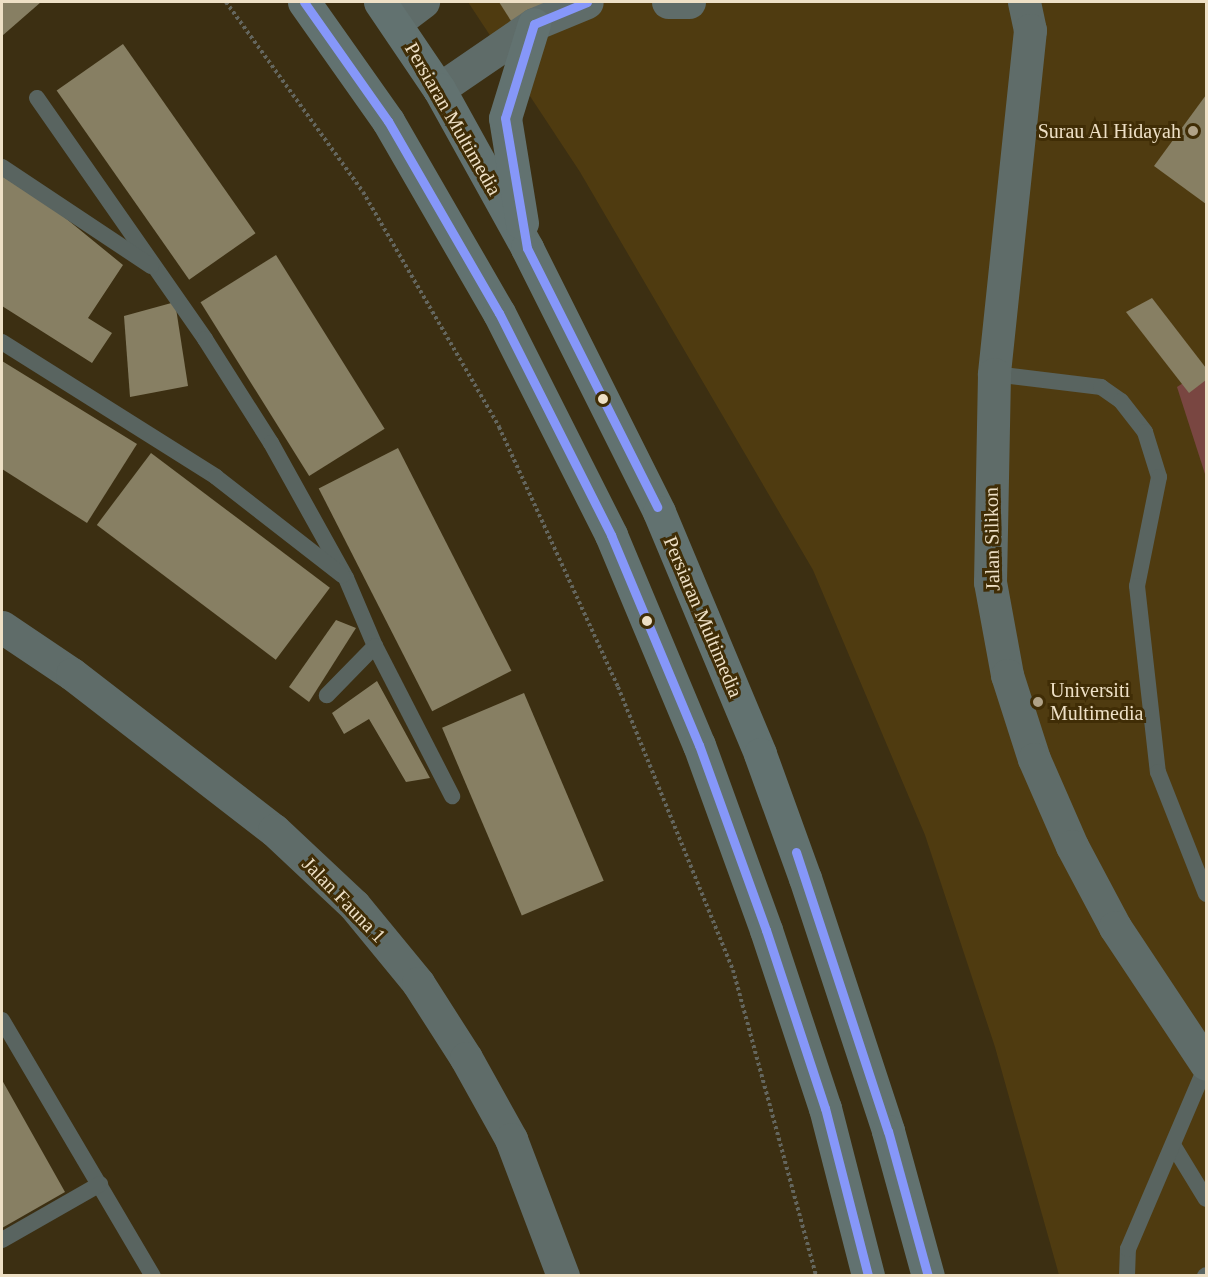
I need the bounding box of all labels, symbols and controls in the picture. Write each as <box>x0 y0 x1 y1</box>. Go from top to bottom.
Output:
street label: Persiaran Multimedia <box>399 38 507 200</box>
place label: Surau Al Hidayah <box>1037 119 1181 143</box>
marker: Surau Al Hidayah <box>1186 124 1200 138</box>
unlabelled marker <box>597 393 609 405</box>
street label: Jalan Silikon <box>979 487 1005 591</box>
street label: Persiaran Multimedia <box>658 533 748 701</box>
unlabelled marker <box>641 615 653 627</box>
place label: Universiti Multimedia <box>1050 678 1143 725</box>
marker: Universiti Multimedia <box>1031 695 1045 709</box>
street label: Jalan Fauna 1 <box>297 852 391 948</box>

